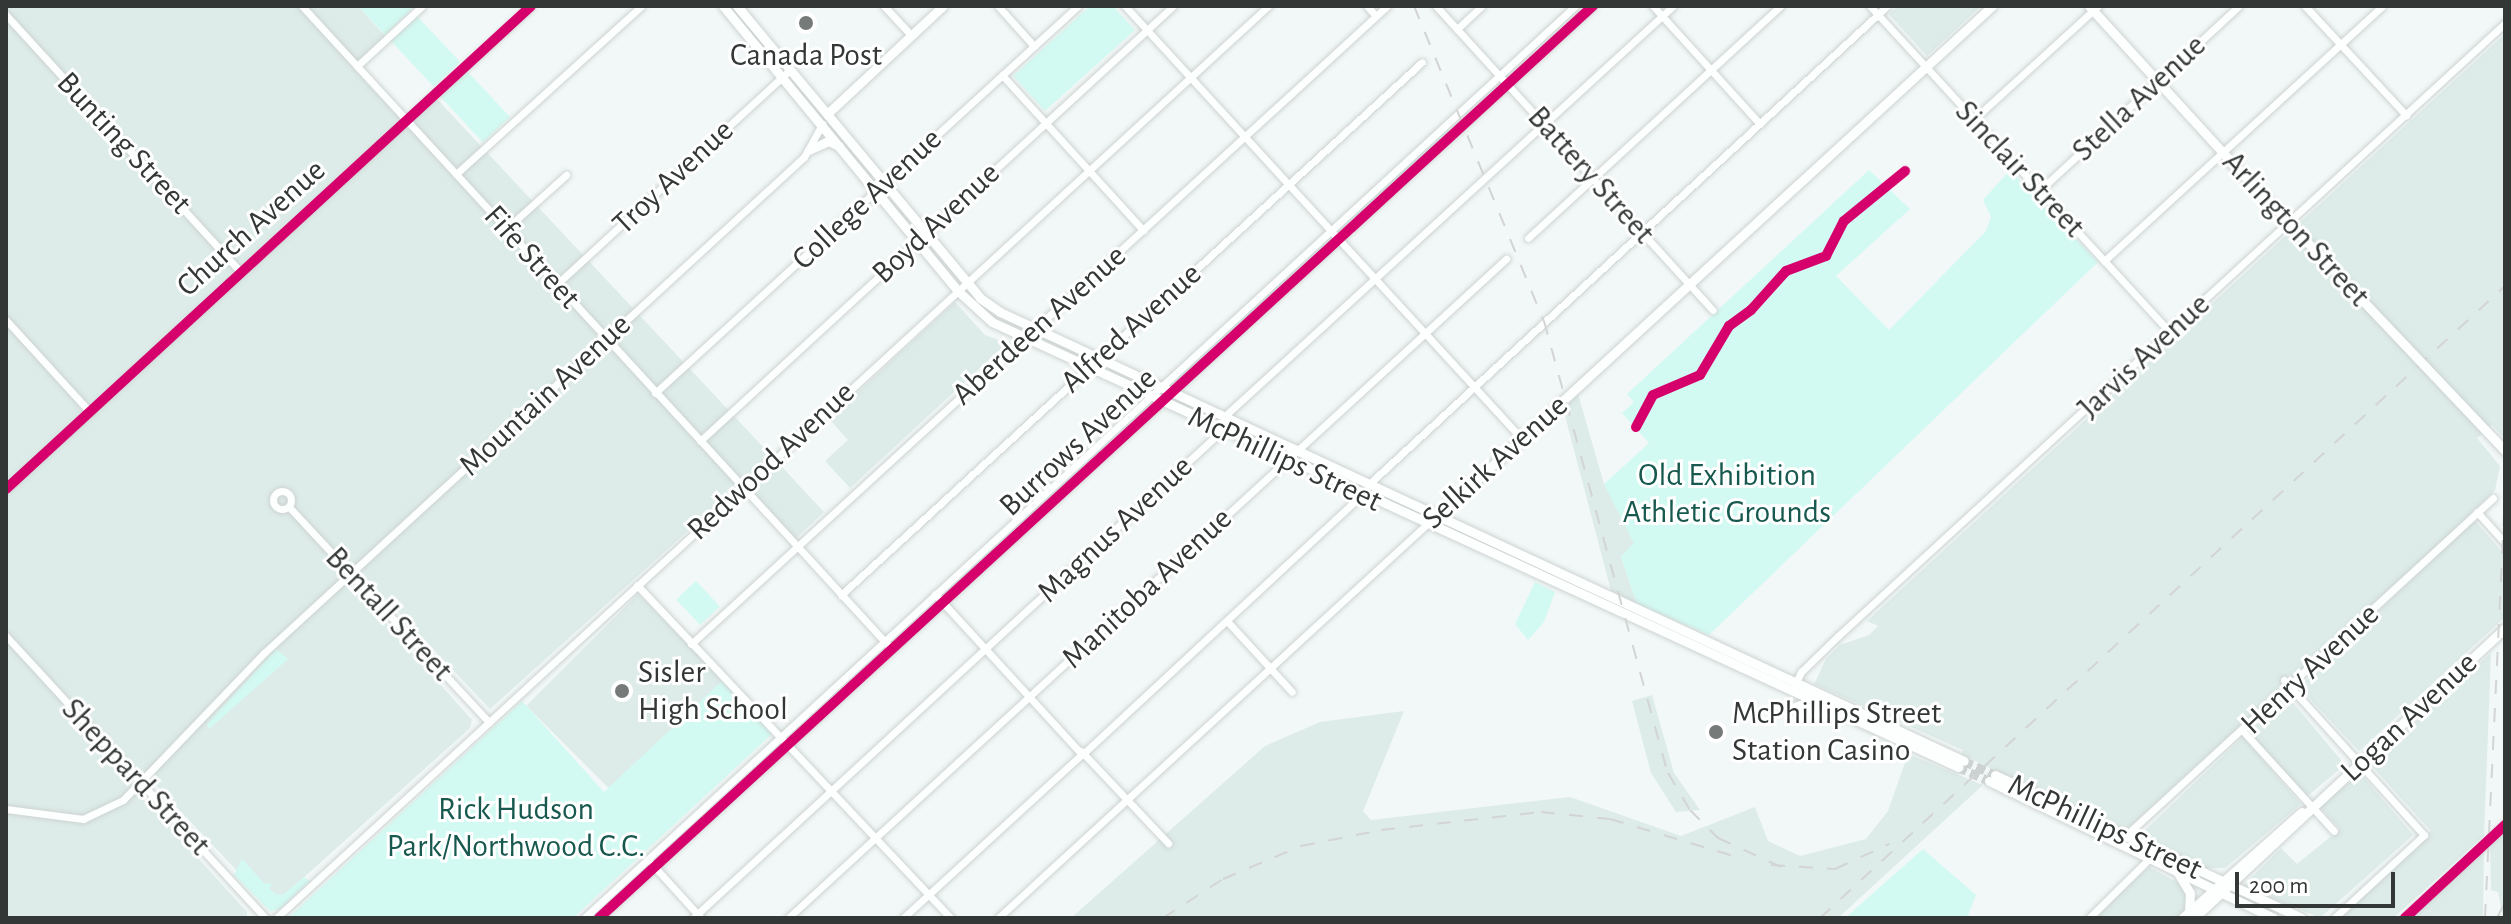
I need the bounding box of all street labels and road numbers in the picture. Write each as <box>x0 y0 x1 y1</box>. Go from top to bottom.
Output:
street label: Stella Avenue <box>2064 26 2214 170</box>
street label: Bunting Street <box>48 64 200 222</box>
street label: Sinclair Street <box>1947 93 2093 245</box>
street label: Battery Street <box>1519 98 1663 252</box>
street label: Troy Avenue <box>605 111 741 243</box>
street label: College Avenue <box>784 120 950 278</box>
street label: Arlington Street <box>2214 143 2378 315</box>
street label: Church Avenue <box>169 151 333 305</box>
street label: Boyd Avenue <box>864 154 1008 292</box>
street label: Fife Street <box>476 197 588 317</box>
street label: Aberdeen Avenue <box>944 237 1134 413</box>
street label: Alfred Avenue <box>1053 255 1209 401</box>
street label: Jarvis Avenue <box>2070 285 2218 427</box>
street label: Mountain Avenue <box>451 306 639 484</box>
street label: Burrows Avenue <box>991 359 1165 525</box>
street label: Redwood Avenue <box>679 373 863 549</box>
street label: Selkirk Avenue <box>1414 387 1576 537</box>
street label: McPhillips Street <box>1182 397 1388 521</box>
street label: Magnus Avenue <box>1029 447 1201 611</box>
street label: Manitoba Avenue <box>1054 499 1240 677</box>
street label: Bentall Street <box>317 539 461 689</box>
street label: Henry Avenue <box>2233 595 2387 743</box>
street label: Logan Avenue <box>2333 644 2485 790</box>
street label: Sheppard Street <box>54 691 218 863</box>
street label: McPhillips Street <box>2002 765 2208 889</box>

